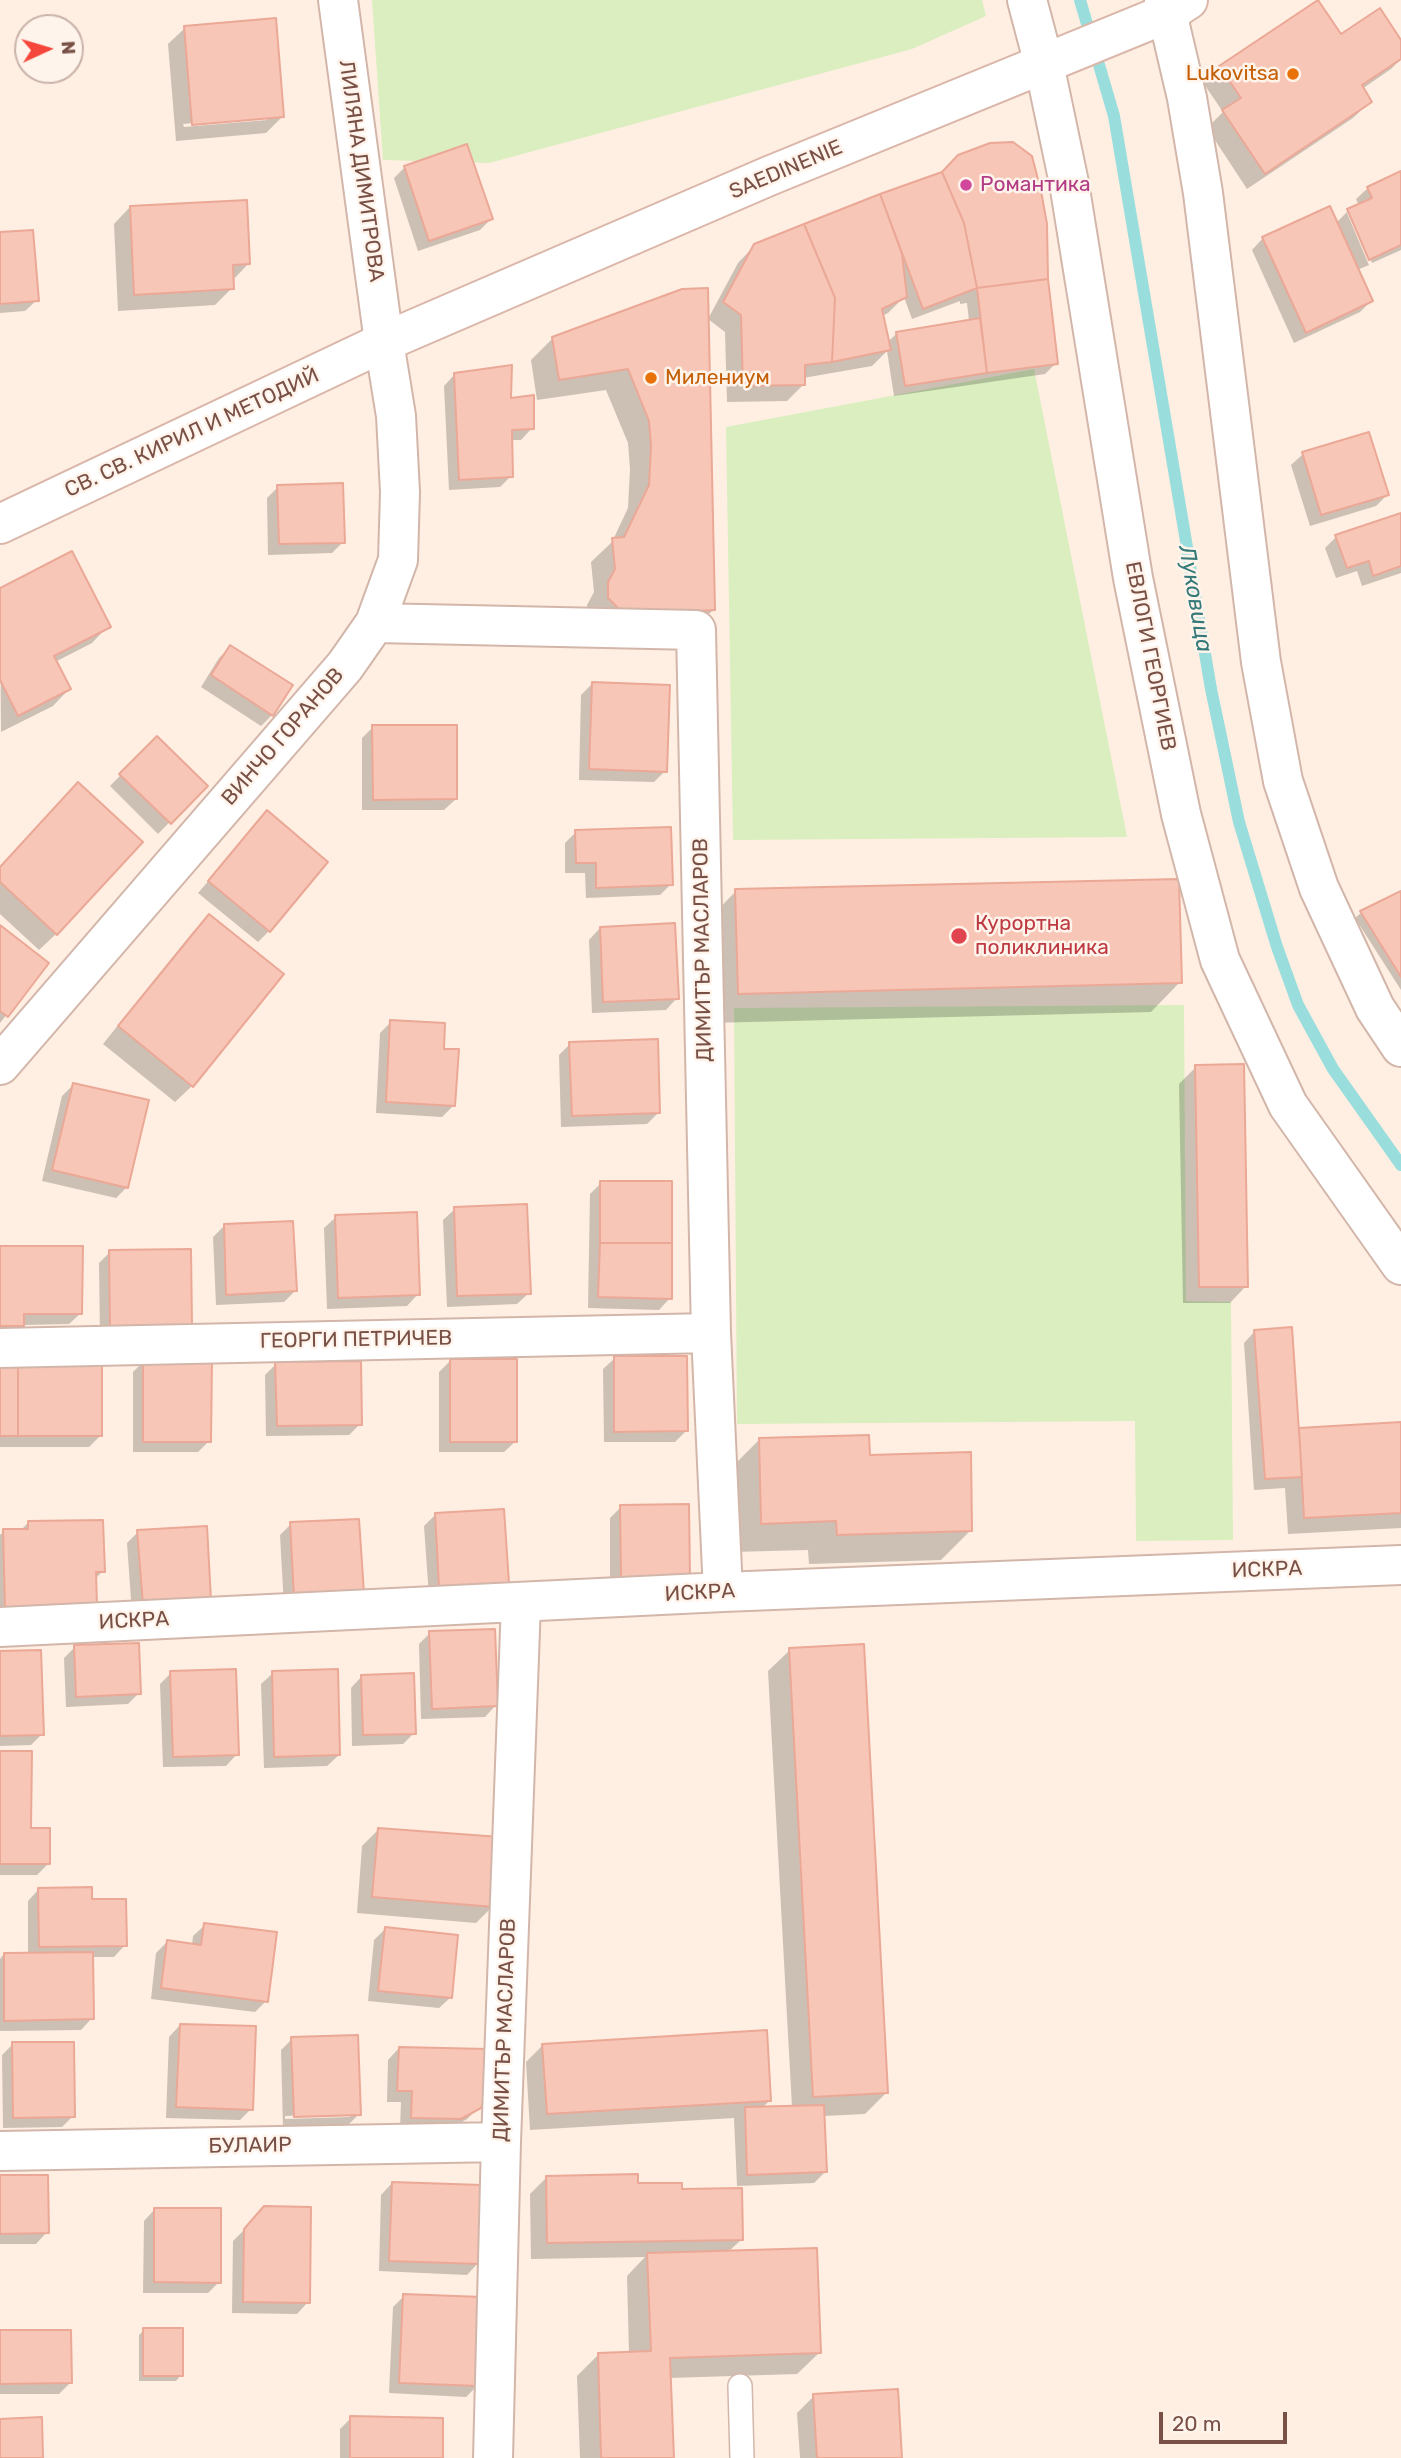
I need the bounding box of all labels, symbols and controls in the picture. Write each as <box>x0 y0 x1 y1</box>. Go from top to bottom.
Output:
north arrow <box>14 14 84 84</box>
text: N <box>57 40 80 55</box>
street label: ЛИЛЯНА ДИМИТРОВА <box>333 58 389 284</box>
place label: Lukovitsa <box>1186 61 1279 87</box>
marker: Lukovitsa <box>1285 66 1301 82</box>
street label: SAEDINENIE <box>726 135 846 205</box>
place label: Романтика <box>980 172 1091 198</box>
marker: Романтика <box>958 177 974 193</box>
street label: СВ. СВ. КИРИЛ И МЕТОДИЙ <box>61 363 323 503</box>
place label: Милениум <box>665 365 770 391</box>
marker: Милениум <box>643 370 659 386</box>
water label: Луковица <box>1172 543 1218 655</box>
street label: ЕВЛОГИ ГЕОРГИЕВ <box>1119 559 1181 753</box>
street label: ВИНЧО ГОРАНОВ <box>217 663 349 811</box>
street label: ДИМИТЪР МАСЛАРОВ <box>688 838 718 1062</box>
place label: Курортна поликлиника <box>975 911 1109 961</box>
marker: Курортна поликлиника <box>949 926 969 946</box>
street label: ГЕОРГИ ПЕТРИЧЕВ <box>260 1326 452 1354</box>
street label: ИСКРА <box>1231 1556 1303 1584</box>
street label: ИСКРА <box>664 1579 736 1607</box>
street label: ИСКРА <box>98 1607 170 1635</box>
street label: ДИМИТЪР МАСЛАРОВ <box>489 1918 521 2142</box>
street label: БУЛАИР <box>208 2133 292 2159</box>
scale bar <box>1163 2398 1291 2442</box>
text: 20 m <box>1172 2411 1221 2436</box>

